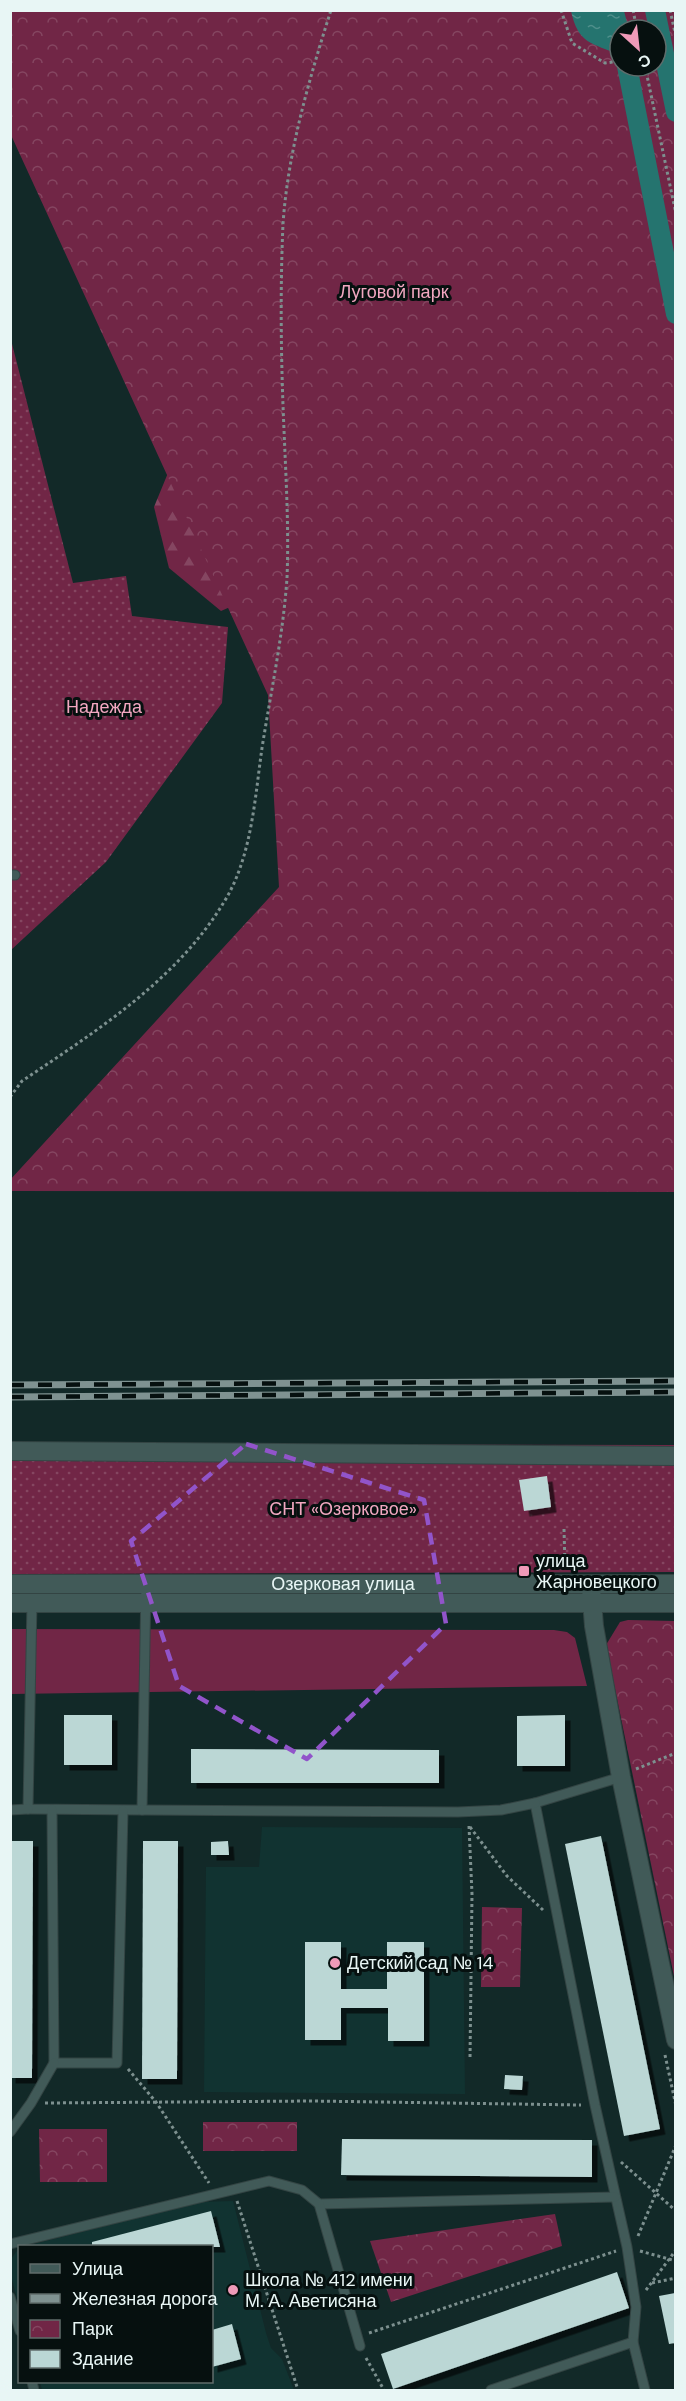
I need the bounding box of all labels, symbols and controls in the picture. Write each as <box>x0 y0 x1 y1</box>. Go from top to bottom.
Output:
north arrow <box>608 18 668 78</box>
text: С <box>634 49 655 73</box>
park label: Луговой парк <box>339 280 449 304</box>
park label: Надежда <box>66 695 143 719</box>
park label: СНТ «Озерковое» <box>269 1497 417 1521</box>
place label: улица Жарновецкого <box>536 1549 657 1594</box>
marker: улица Жарновецкого <box>517 1564 531 1578</box>
street label: Озерковая улица <box>271 1572 416 1596</box>
place label: Детский сад № 14 <box>347 1951 493 1975</box>
marker: Детский сад № 14 <box>328 1956 342 1970</box>
legend <box>18 2245 213 2383</box>
text: Улица <box>72 2257 124 2281</box>
place label: Школа № 412 имени М. А. Аветисяна <box>245 2268 413 2313</box>
marker: Школа № 412 имени М. А. Аветисяна <box>226 2283 240 2297</box>
text: Железная дорога <box>72 2287 218 2311</box>
text: Парк <box>72 2317 113 2341</box>
text: Здание <box>72 2347 133 2371</box>

